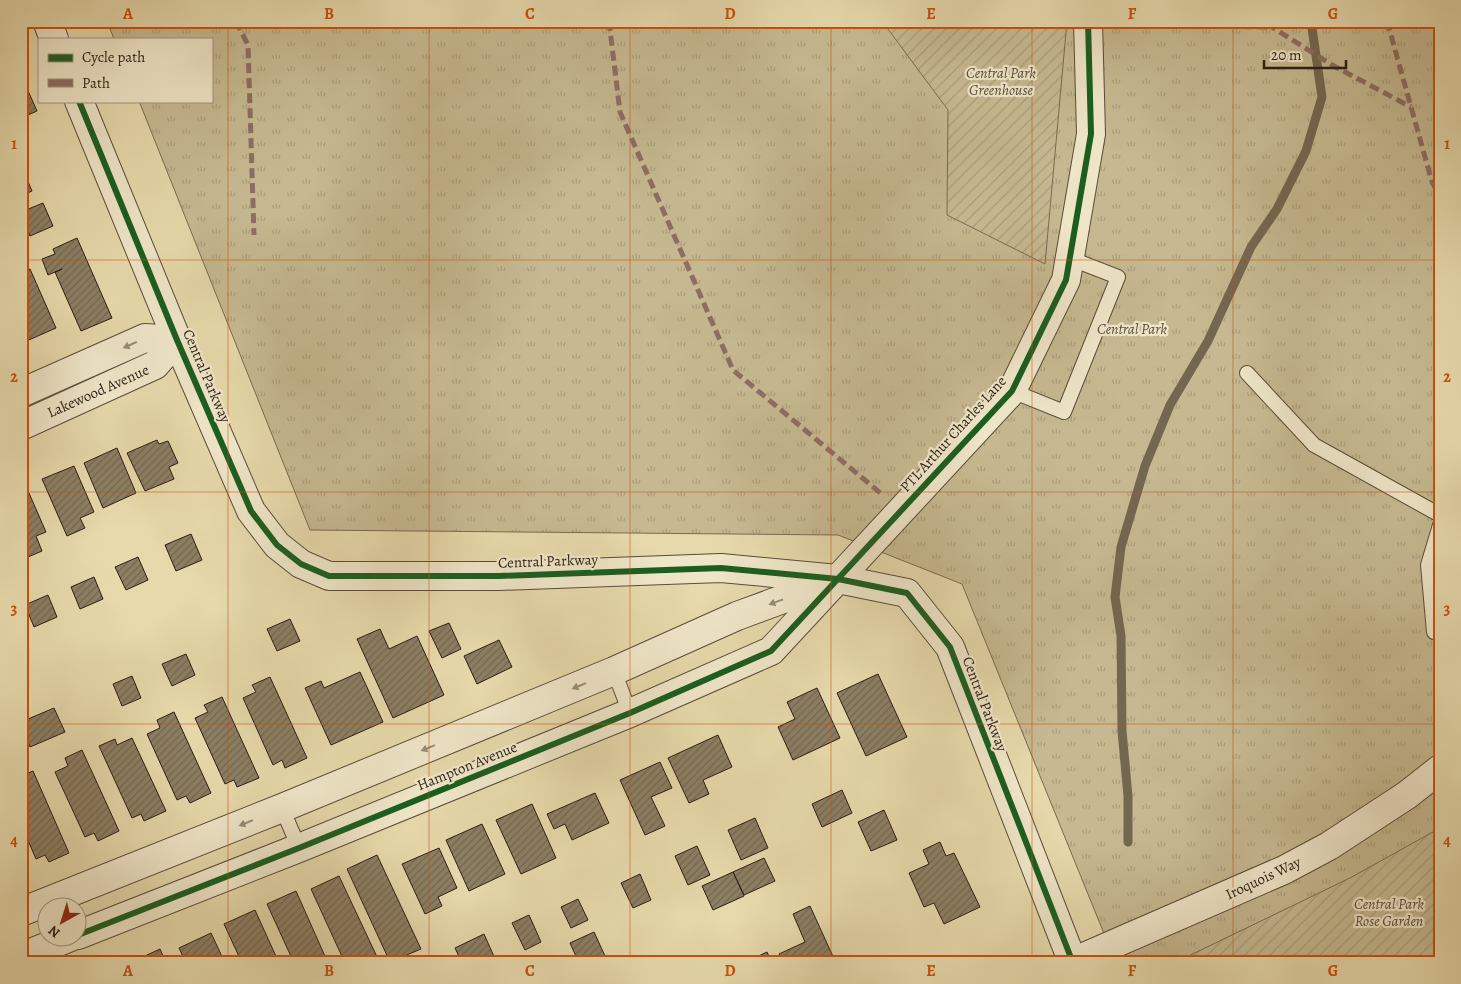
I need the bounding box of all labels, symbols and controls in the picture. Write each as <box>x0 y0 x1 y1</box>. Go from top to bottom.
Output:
text: A <box>122 3 134 25</box>
text: B <box>324 3 334 25</box>
text: C <box>525 3 535 25</box>
text: D <box>724 3 736 25</box>
text: E <box>926 3 936 25</box>
text: F <box>1128 3 1137 25</box>
text: G <box>1328 3 1338 25</box>
legend <box>38 38 212 102</box>
scale bar <box>1264 38 1346 70</box>
text: 20 m <box>1271 45 1302 65</box>
text: Cycle path <box>82 47 145 67</box>
park label: Central Park Greenhouse <box>966 63 1036 100</box>
text: Path <box>82 73 110 93</box>
text: 1 <box>11 133 17 155</box>
text: 1 <box>1444 133 1450 155</box>
park label: Central Park <box>1097 319 1167 339</box>
street label: Central Parkway <box>178 326 236 426</box>
one-way arrow <box>123 342 137 350</box>
street label: Lakewood Avenue <box>44 359 152 422</box>
text: 2 <box>10 366 18 388</box>
text: 2 <box>1443 366 1451 388</box>
street label: PTL Arthur Charles Lane <box>895 371 1011 496</box>
street label: Central Parkway <box>498 549 599 573</box>
text: 3 <box>11 598 18 620</box>
text: 3 <box>1444 598 1451 620</box>
one-way arrow <box>769 599 784 606</box>
street label: Central Parkway <box>958 654 1012 755</box>
one-way arrow <box>571 683 586 690</box>
street label: Hampton Avenue <box>414 737 520 795</box>
one-way arrow <box>421 744 435 752</box>
one-way arrow <box>238 819 253 827</box>
text: 4 <box>10 830 18 852</box>
text: 4 <box>1443 830 1451 852</box>
street label: Iroquois Way <box>1222 852 1304 904</box>
park label: Central Park Rose Garden <box>1354 894 1424 931</box>
north arrow <box>38 896 88 946</box>
text: N <box>44 921 64 942</box>
text: A <box>122 960 134 982</box>
text: B <box>324 960 334 982</box>
text: C <box>525 960 535 982</box>
text: D <box>724 960 736 982</box>
text: E <box>926 960 936 982</box>
text: F <box>1128 960 1137 982</box>
text: G <box>1328 960 1338 982</box>

